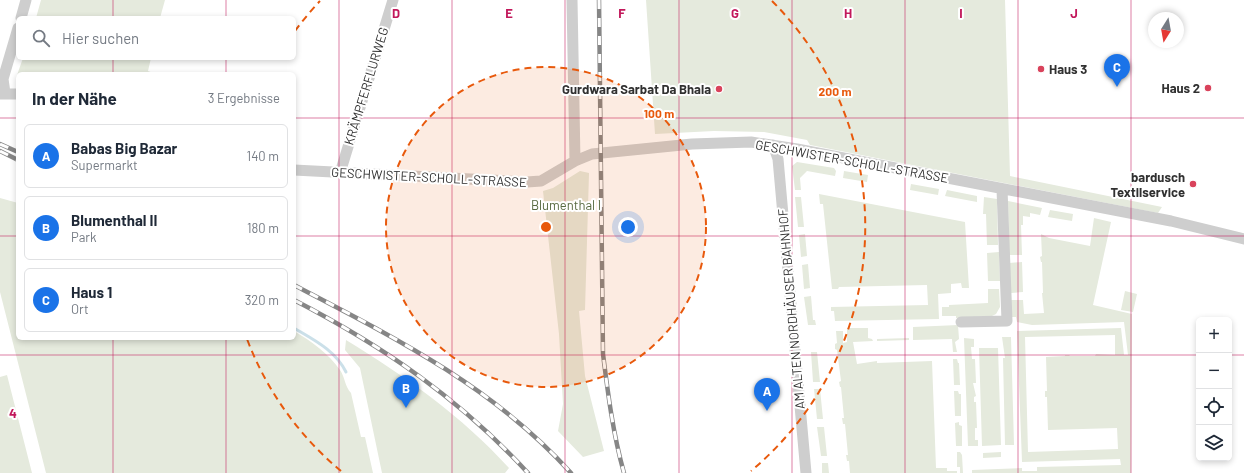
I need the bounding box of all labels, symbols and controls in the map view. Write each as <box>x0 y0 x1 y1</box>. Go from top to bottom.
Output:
text: D <box>392 5 400 21</box>
text: E <box>505 5 513 21</box>
text: F <box>618 5 626 21</box>
text: G <box>731 5 739 21</box>
text: H <box>844 5 852 21</box>
text: I <box>959 5 963 21</box>
text: J <box>1070 5 1078 21</box>
north arrow <box>1148 12 1184 48</box>
search box <box>16 16 296 60</box>
street label: KRÄMPFERFLURWEG <box>340 25 392 147</box>
icon: search <box>30 27 52 49</box>
text: Hier suchen <box>62 29 139 47</box>
pin: C <box>1104 54 1130 87</box>
place label: Haus 3 <box>1049 61 1087 77</box>
marker: Haus 3 <box>1036 64 1046 74</box>
place label: Haus 2 <box>1161 80 1200 96</box>
place label: Gurdwara Sarbat Da Bhala <box>562 81 711 97</box>
marker: Haus 2 <box>1203 83 1213 93</box>
marker: Gurdwara Sarbat Da Bhala <box>714 84 724 94</box>
text: 200 m <box>819 84 851 98</box>
text: In der Nähe <box>32 88 117 108</box>
text: 3 Ergebnisse <box>208 90 280 106</box>
text: 100 m <box>644 106 674 120</box>
street label: GESCHWISTER-SCHOLL-STRASSE <box>754 136 950 186</box>
text: Babas Big Bazar <box>71 139 177 157</box>
text: A <box>42 148 50 164</box>
text: 140 m <box>247 148 279 164</box>
text: Supermarkt <box>71 157 138 173</box>
street label: GESCHWISTER-SCHOLL-STRASSE <box>331 164 527 190</box>
place label: bardusch Textilservice <box>1110 169 1185 200</box>
marker: bardusch Textilservice <box>1188 179 1198 189</box>
park label: Blumenthal I <box>531 197 601 213</box>
street label: AM ALTEN NORDHÄUSER BAHNHOF <box>774 207 808 410</box>
text: Blumenthal II <box>71 211 157 229</box>
your location <box>618 217 638 237</box>
text: B <box>42 220 50 236</box>
text: 180 m <box>247 220 279 236</box>
centre of rings <box>539 220 553 234</box>
text: Park <box>71 229 97 245</box>
text: Haus 1 <box>71 283 112 301</box>
text: C <box>42 292 50 308</box>
text: 320 m <box>245 292 279 308</box>
text: Ort <box>71 301 89 317</box>
map controls <box>1196 317 1232 461</box>
button: + <box>1196 317 1232 353</box>
button: − <box>1196 353 1232 389</box>
pin: B <box>393 375 419 408</box>
pin: A <box>754 378 780 411</box>
button: locate <box>1196 389 1232 425</box>
text: 4 <box>9 405 17 421</box>
button: layers <box>1196 425 1232 461</box>

